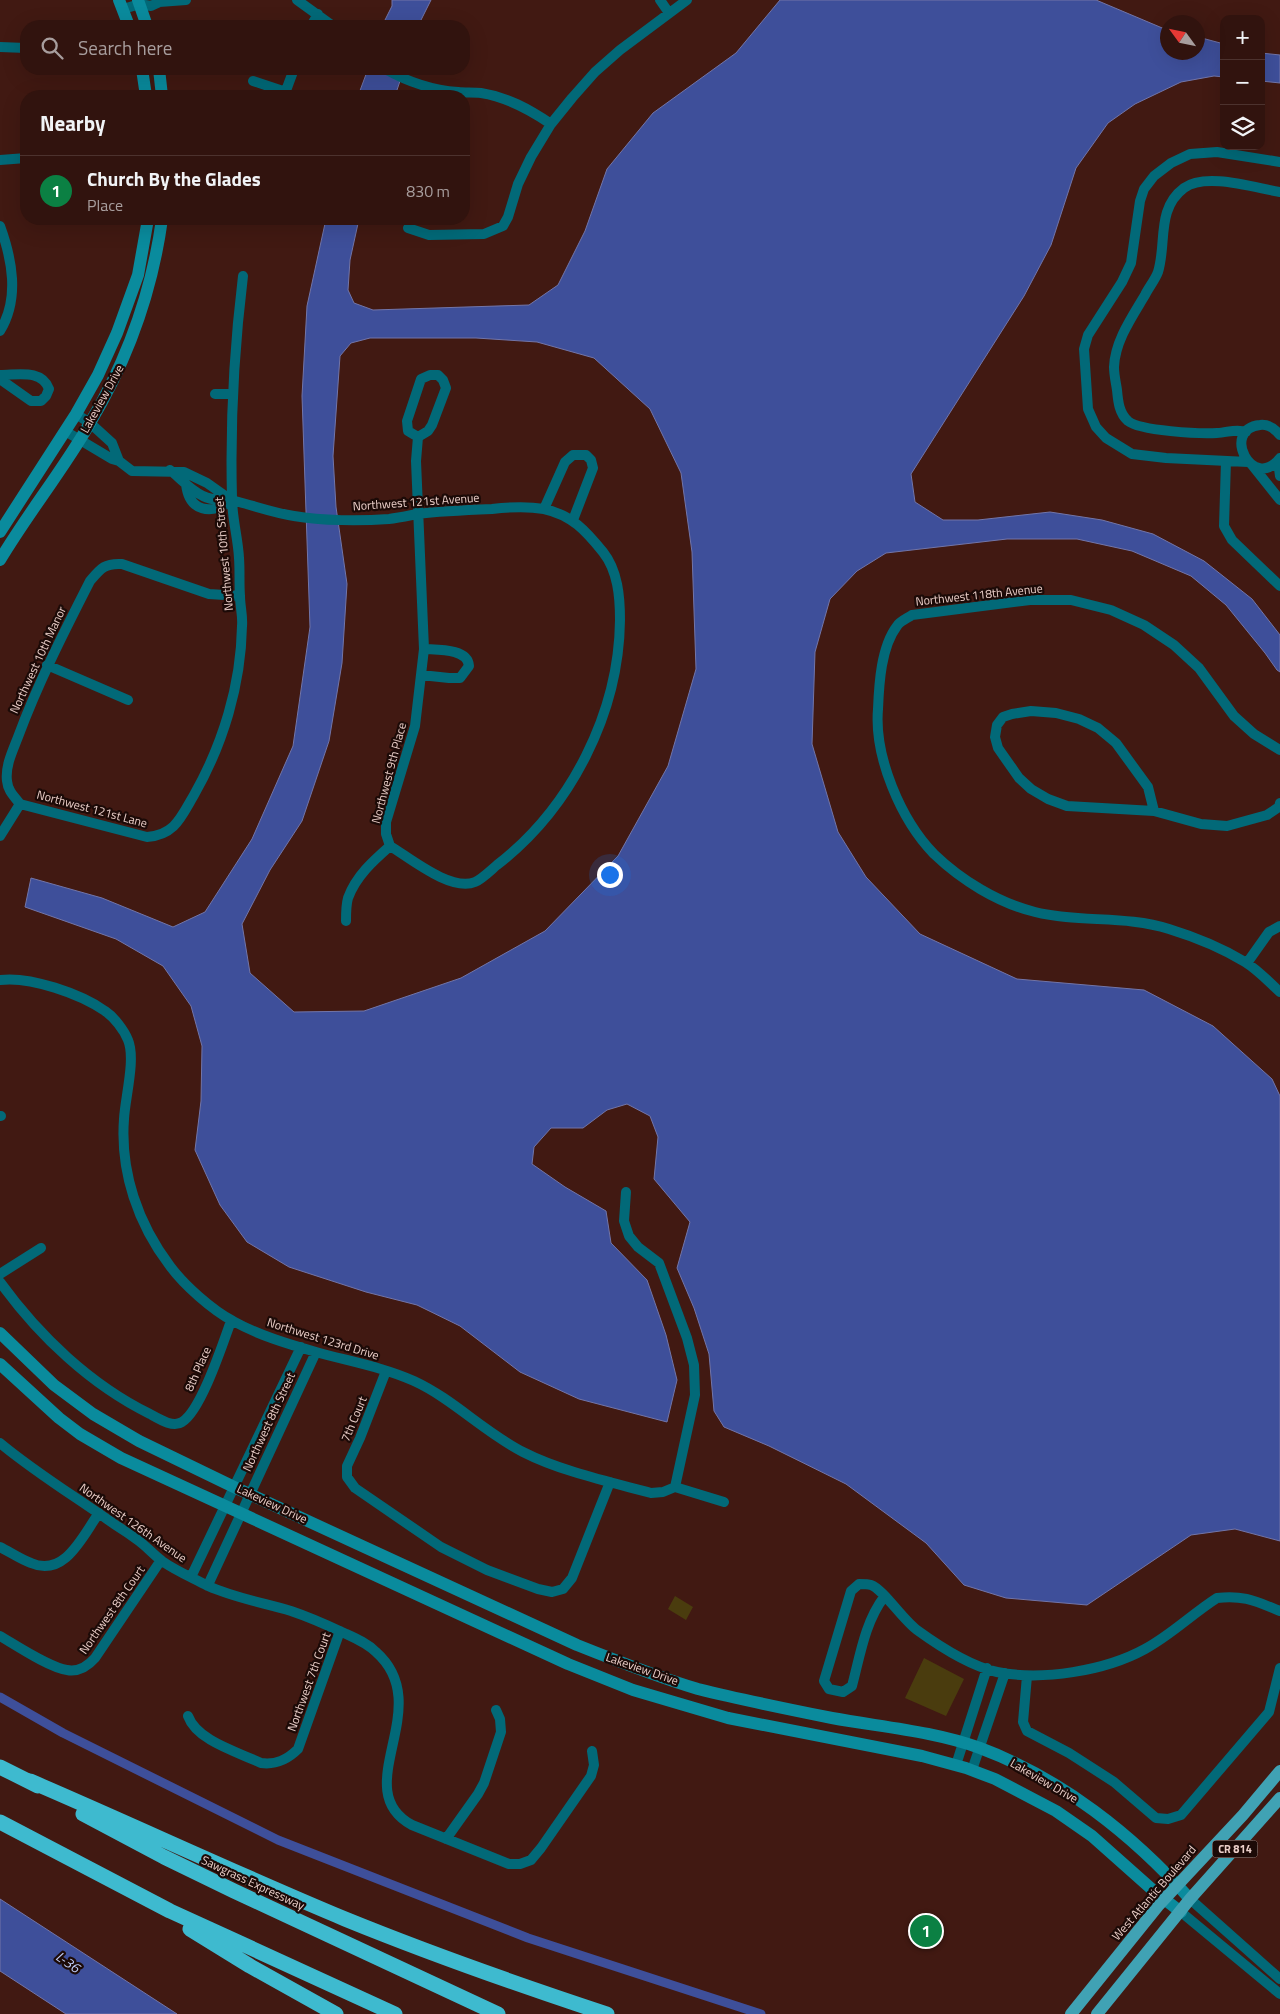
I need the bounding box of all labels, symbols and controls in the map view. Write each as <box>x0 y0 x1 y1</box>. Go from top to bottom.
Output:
north arrow <box>1160 15 1205 60</box>
map controls <box>1220 15 1265 150</box>
button: + <box>1220 15 1265 60</box>
search box <box>20 20 470 75</box>
text: Search here <box>78 33 172 62</box>
icon: search <box>38 34 66 62</box>
button: − <box>1220 60 1265 105</box>
button: layers <box>1220 105 1265 150</box>
text: Nearby <box>40 107 105 139</box>
text: Church By the Glades <box>87 164 261 193</box>
text: 1 <box>52 179 60 203</box>
text: 830 m <box>406 179 450 203</box>
text: Place <box>87 193 123 217</box>
street label: Lakeview Drive <box>75 361 128 436</box>
street label: Northwest 121st Avenue <box>352 488 480 515</box>
street label: Northwest 10th Street <box>209 495 238 612</box>
street label: Northwest 118th Avenue <box>914 578 1043 611</box>
street label: Northwest 10th Manor <box>4 603 71 717</box>
street label: Northwest 9th Place <box>366 720 411 825</box>
street label: Northwest 121st Lane <box>35 785 149 832</box>
your location <box>597 862 623 888</box>
street label: Northwest 123rd Drive <box>265 1312 381 1365</box>
street label: 8th Place <box>179 1343 216 1394</box>
street label: Northwest 8th Street <box>237 1368 300 1475</box>
street label: 7th Court <box>336 1393 372 1444</box>
street label: Northwest 126th Avenue <box>76 1478 191 1567</box>
street label: Lakeview Drive <box>234 1479 311 1528</box>
street label: Northwest 8th Court <box>74 1561 150 1658</box>
street label: Northwest 7th Court <box>282 1629 336 1734</box>
street label: Lakeview Drive <box>603 1647 681 1690</box>
street label: Lakeview Drive <box>1007 1753 1082 1808</box>
road number: CR 814 <box>1212 1840 1258 1858</box>
street label: West Atlantic Boulevard <box>1107 1841 1200 1945</box>
street label: Sawgrass Expressway <box>198 1850 308 1915</box>
pin: 1 <box>910 1912 942 1950</box>
water label: L-36 <box>52 1946 86 1978</box>

